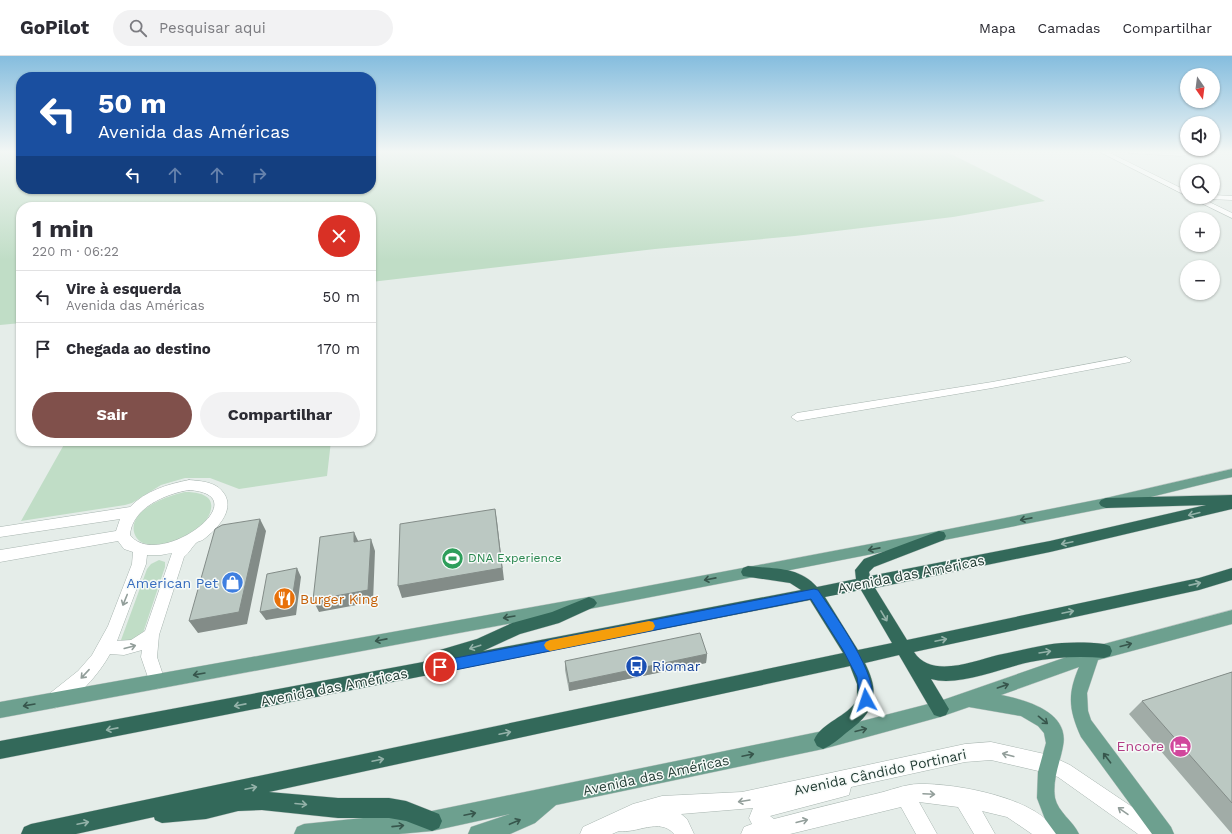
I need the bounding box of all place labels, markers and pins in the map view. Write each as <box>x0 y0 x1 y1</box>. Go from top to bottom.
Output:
sports icon: DNA Experience <box>439 545 465 571</box>
place label: DNA Experience <box>468 551 562 565</box>
shop icon: American Pet <box>220 570 246 596</box>
place label: American Pet <box>127 575 218 591</box>
restaurant icon: Burger King <box>271 586 297 612</box>
place label: Burger King <box>300 591 378 607</box>
pin <box>423 650 457 684</box>
bus stop icon: Riomar <box>623 653 649 679</box>
place label: Riomar <box>652 658 701 674</box>
hotel icon: Encore <box>1167 733 1193 759</box>
place label: Encore <box>1117 738 1164 754</box>

